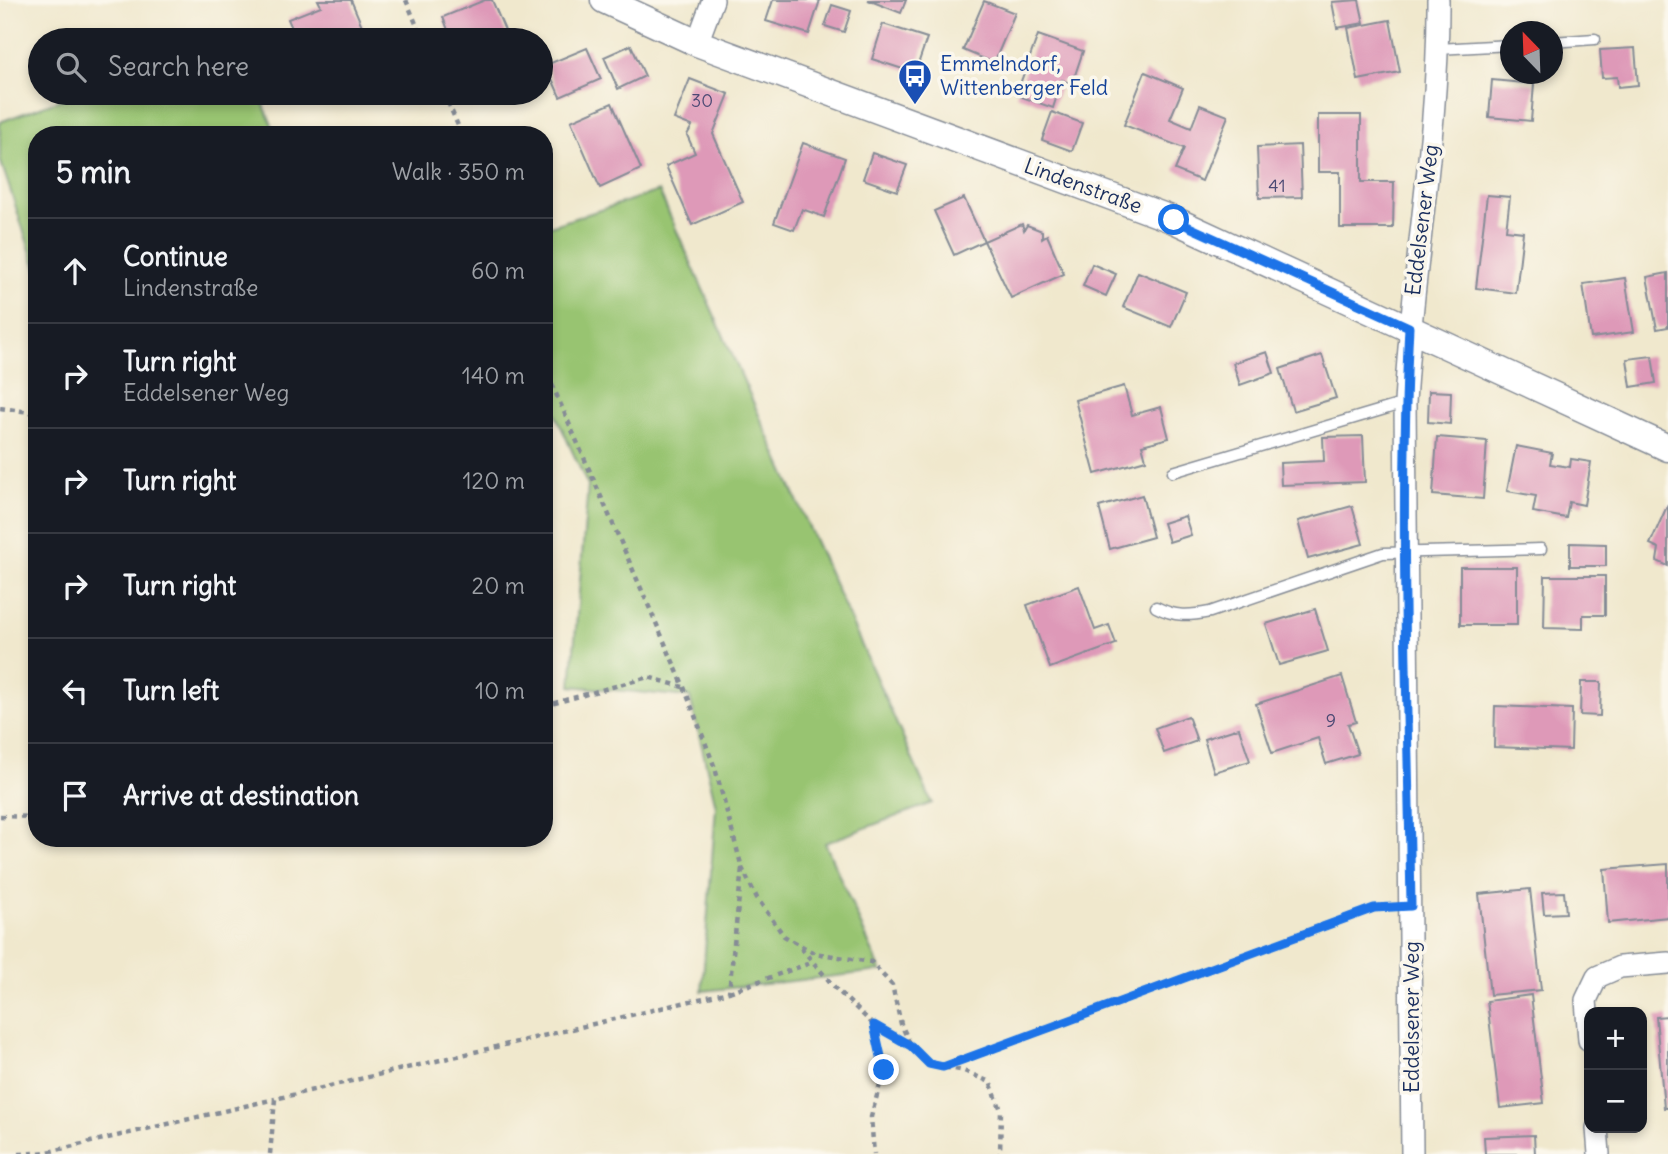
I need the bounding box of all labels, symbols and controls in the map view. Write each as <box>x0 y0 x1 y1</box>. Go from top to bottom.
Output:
north arrow <box>1500 21 1563 84</box>
search box <box>28 28 553 105</box>
icon: search <box>52 48 90 86</box>
text: Search here <box>108 50 249 83</box>
place label: Emmelndorf, Wittenberger Feld <box>940 50 1108 101</box>
bus stop icon: Emmelndorf, Wittenberger Feld <box>896 57 934 106</box>
house number: 30 <box>691 89 713 112</box>
street label: Eddelsener Weg <box>1399 143 1444 297</box>
street label: Lindenstraße <box>1020 152 1146 219</box>
text: 5 min <box>56 153 131 191</box>
text: Walk · 350 m <box>392 157 525 186</box>
house number: 41 <box>1268 174 1286 197</box>
route start <box>1158 204 1189 235</box>
text: Continue <box>123 240 228 273</box>
icon: ahead <box>56 252 94 290</box>
text: 60 m <box>471 256 525 285</box>
text: Lindenstraße <box>123 273 259 302</box>
text: Turn right <box>123 345 236 378</box>
icon: right <box>56 357 94 395</box>
text: 140 m <box>462 361 525 390</box>
text: Eddelsener Weg <box>123 378 289 407</box>
icon: right <box>56 462 94 500</box>
text: Turn right <box>123 464 236 497</box>
text: 120 m <box>462 466 525 495</box>
icon: right <box>56 567 94 605</box>
text: Turn right <box>123 569 236 602</box>
text: 20 m <box>472 571 525 600</box>
icon: left <box>56 672 94 710</box>
text: Turn left <box>123 674 219 707</box>
text: 10 m <box>475 676 525 705</box>
house number: 9 <box>1326 709 1336 732</box>
icon: arrive <box>56 777 94 815</box>
text: Arrive at destination <box>123 779 359 812</box>
street label: Eddelsener Weg <box>1398 941 1425 1093</box>
map controls <box>1584 1007 1647 1133</box>
button: + <box>1584 1007 1647 1070</box>
route end <box>868 1054 899 1085</box>
button: − <box>1584 1070 1647 1133</box>

